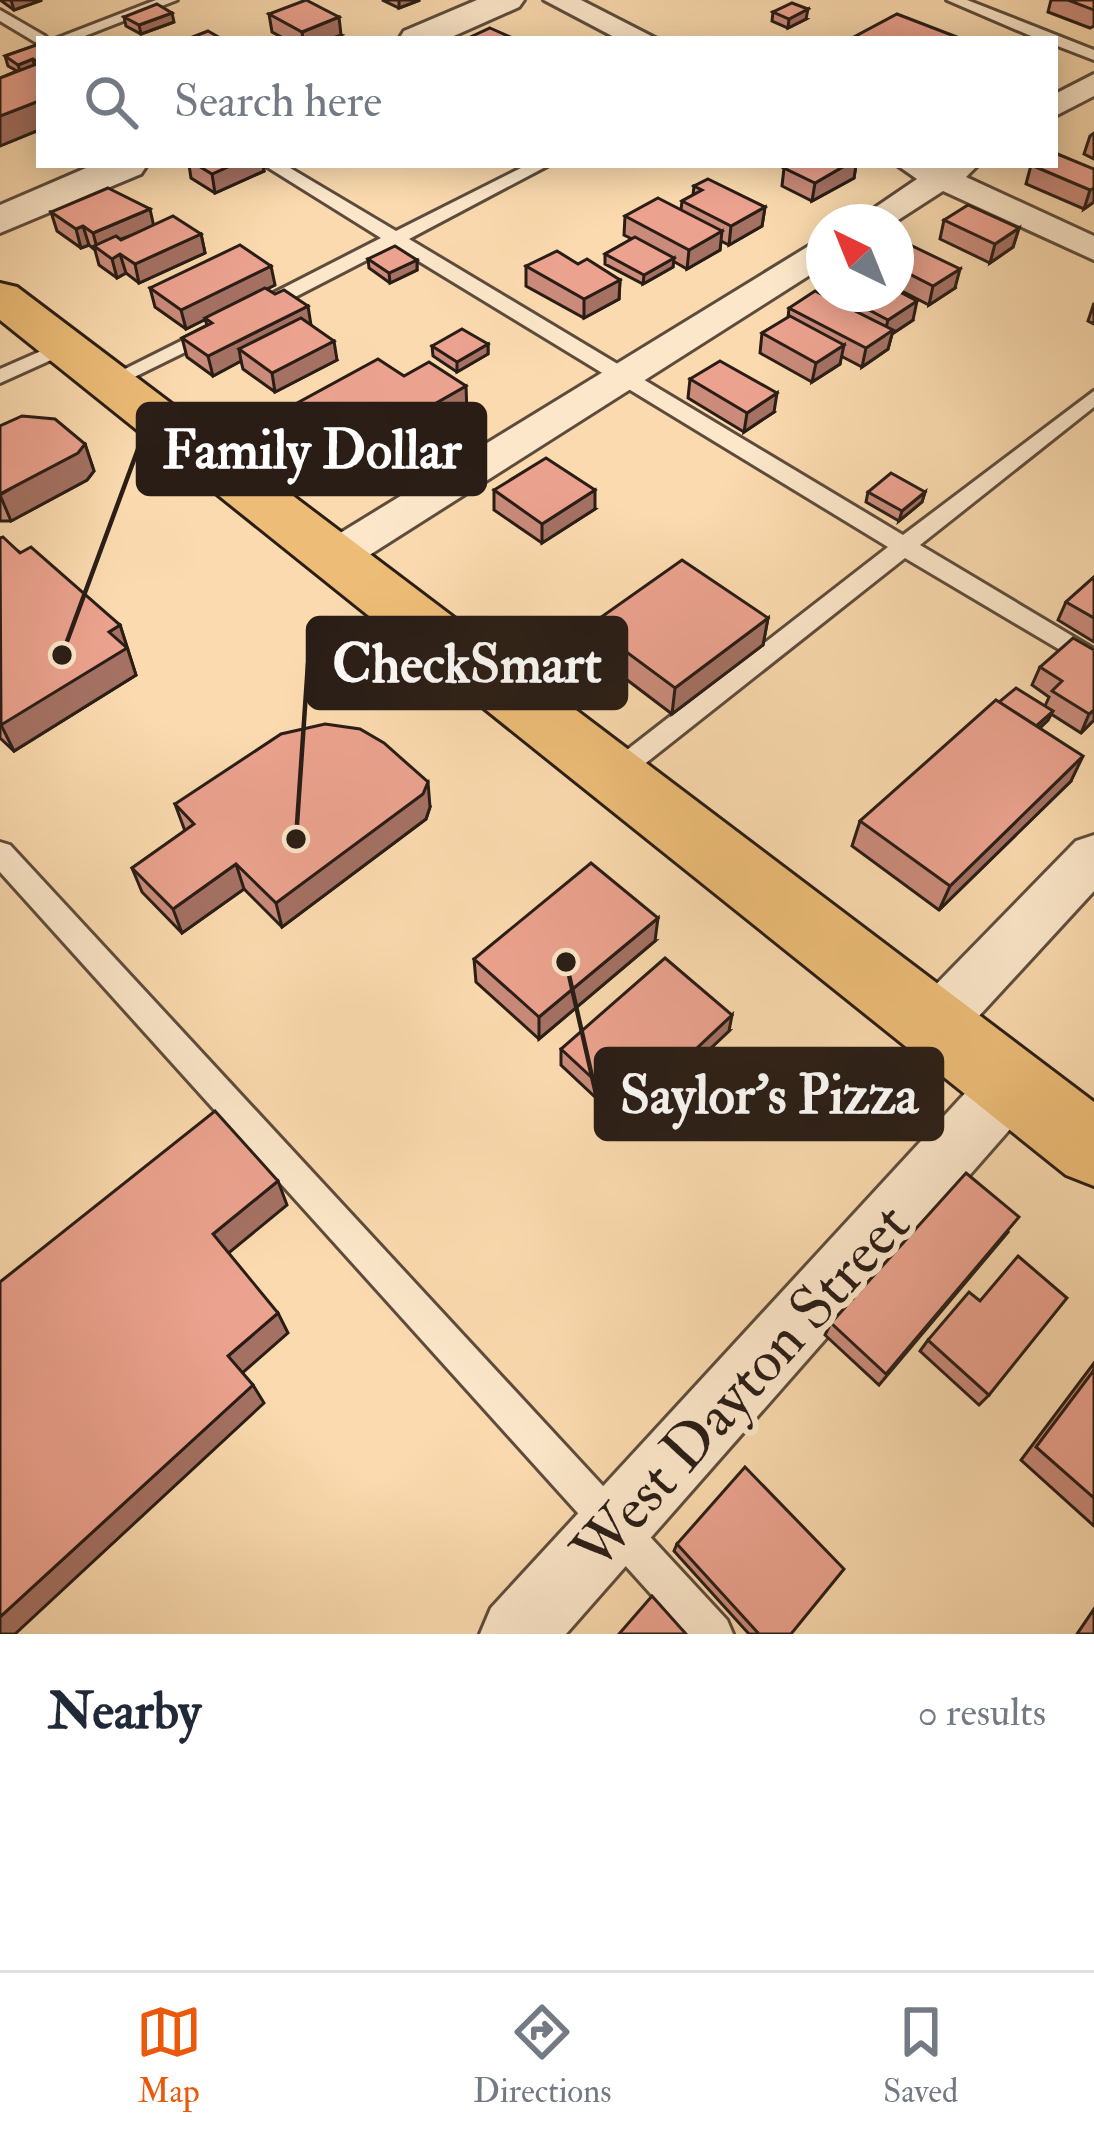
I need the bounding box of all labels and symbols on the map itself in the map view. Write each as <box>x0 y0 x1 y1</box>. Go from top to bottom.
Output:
north arrow <box>806 204 914 312</box>
callout: Family Dollar <box>138 404 485 494</box>
text: Family Dollar <box>162 417 463 485</box>
callout: CheckSmart <box>308 618 626 708</box>
text: CheckSmart <box>332 631 602 699</box>
callout: Saylor's Pizza <box>596 1049 942 1139</box>
text: Saylor's Pizza <box>620 1062 920 1130</box>
street label: West Dayton Street <box>556 1188 927 1588</box>

